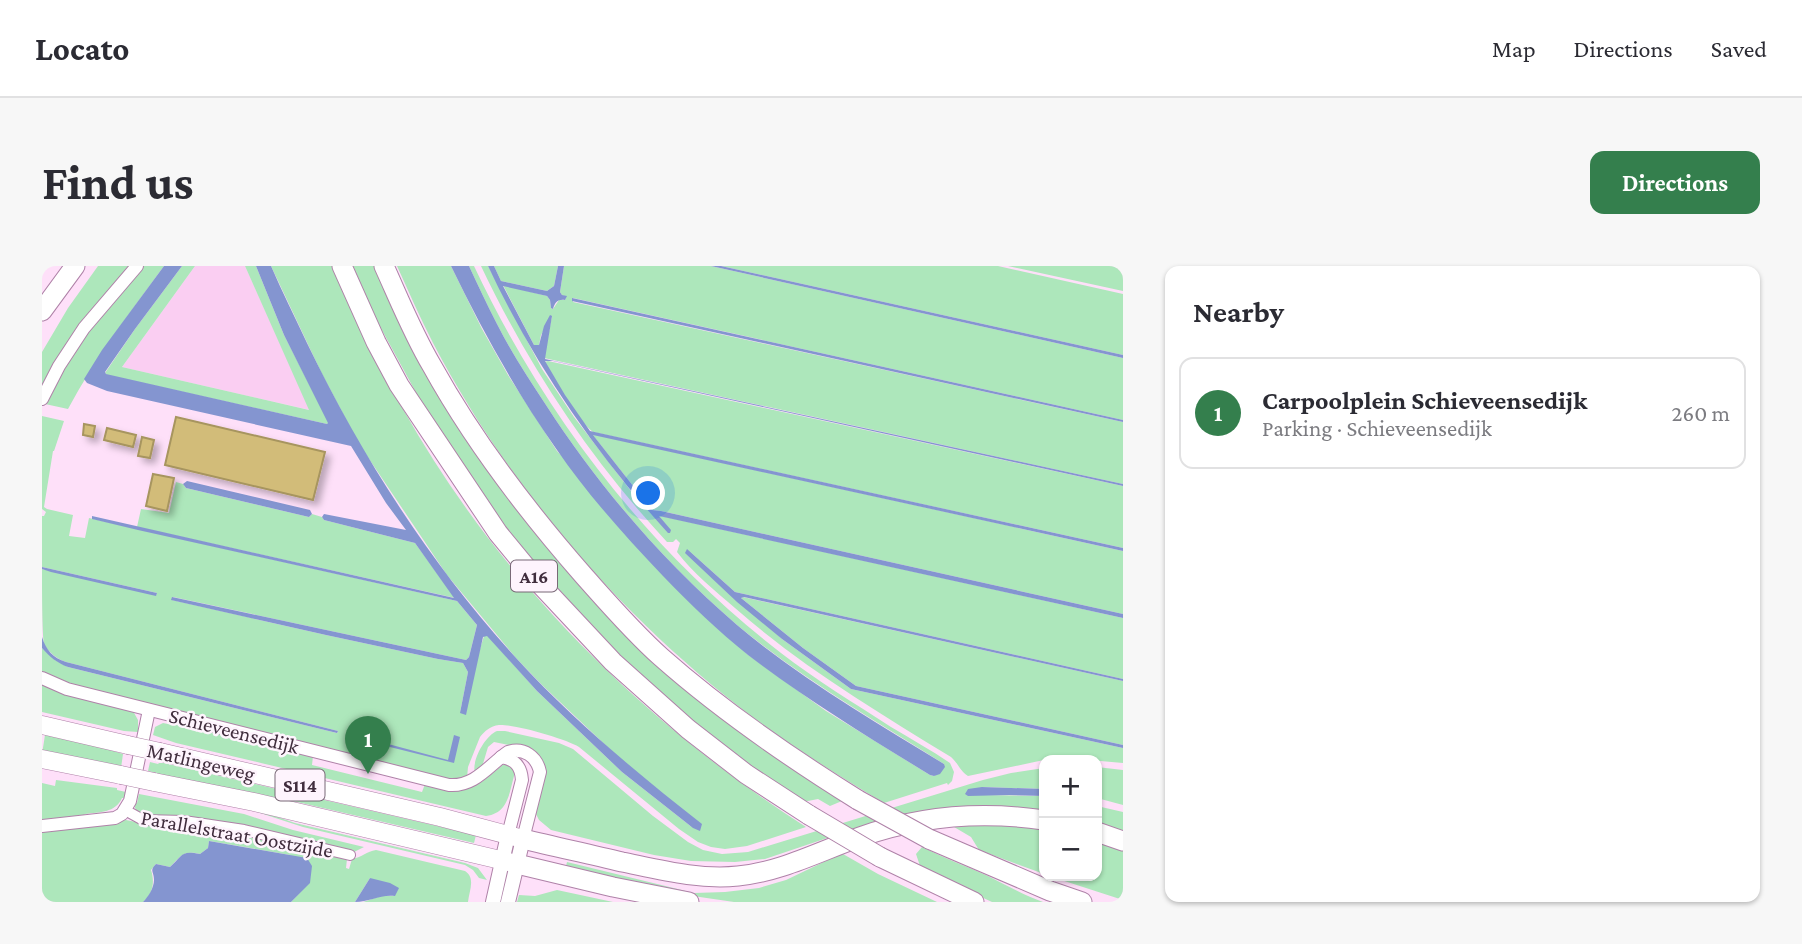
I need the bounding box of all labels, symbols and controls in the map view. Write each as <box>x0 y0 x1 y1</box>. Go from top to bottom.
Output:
text: Locato <box>35 30 130 67</box>
text: Map <box>1492 35 1536 62</box>
text: Directions <box>1574 35 1673 62</box>
text: Saved <box>1711 35 1767 62</box>
button: Directions <box>1590 151 1760 214</box>
text: Find us <box>42 155 194 210</box>
text: Nearby <box>1193 295 1284 328</box>
text: Carpoolplein Schieveensedijk <box>1262 386 1587 415</box>
text: 1 <box>1214 400 1222 426</box>
text: 260 m <box>1672 400 1730 426</box>
text: Parking · Schieveensedijk <box>1262 415 1492 441</box>
your location <box>631 476 665 510</box>
road number: A16 <box>511 560 557 592</box>
street label: Schieveensedijk <box>167 703 301 759</box>
pin: 1 <box>345 716 391 774</box>
street label: Matlingeweg <box>145 738 257 786</box>
map controls <box>1039 755 1102 881</box>
button: + <box>1039 755 1102 818</box>
road number: S114 <box>275 770 324 800</box>
street label: Parallelstraat Oostzijde <box>139 805 335 863</box>
button: − <box>1039 818 1102 881</box>

